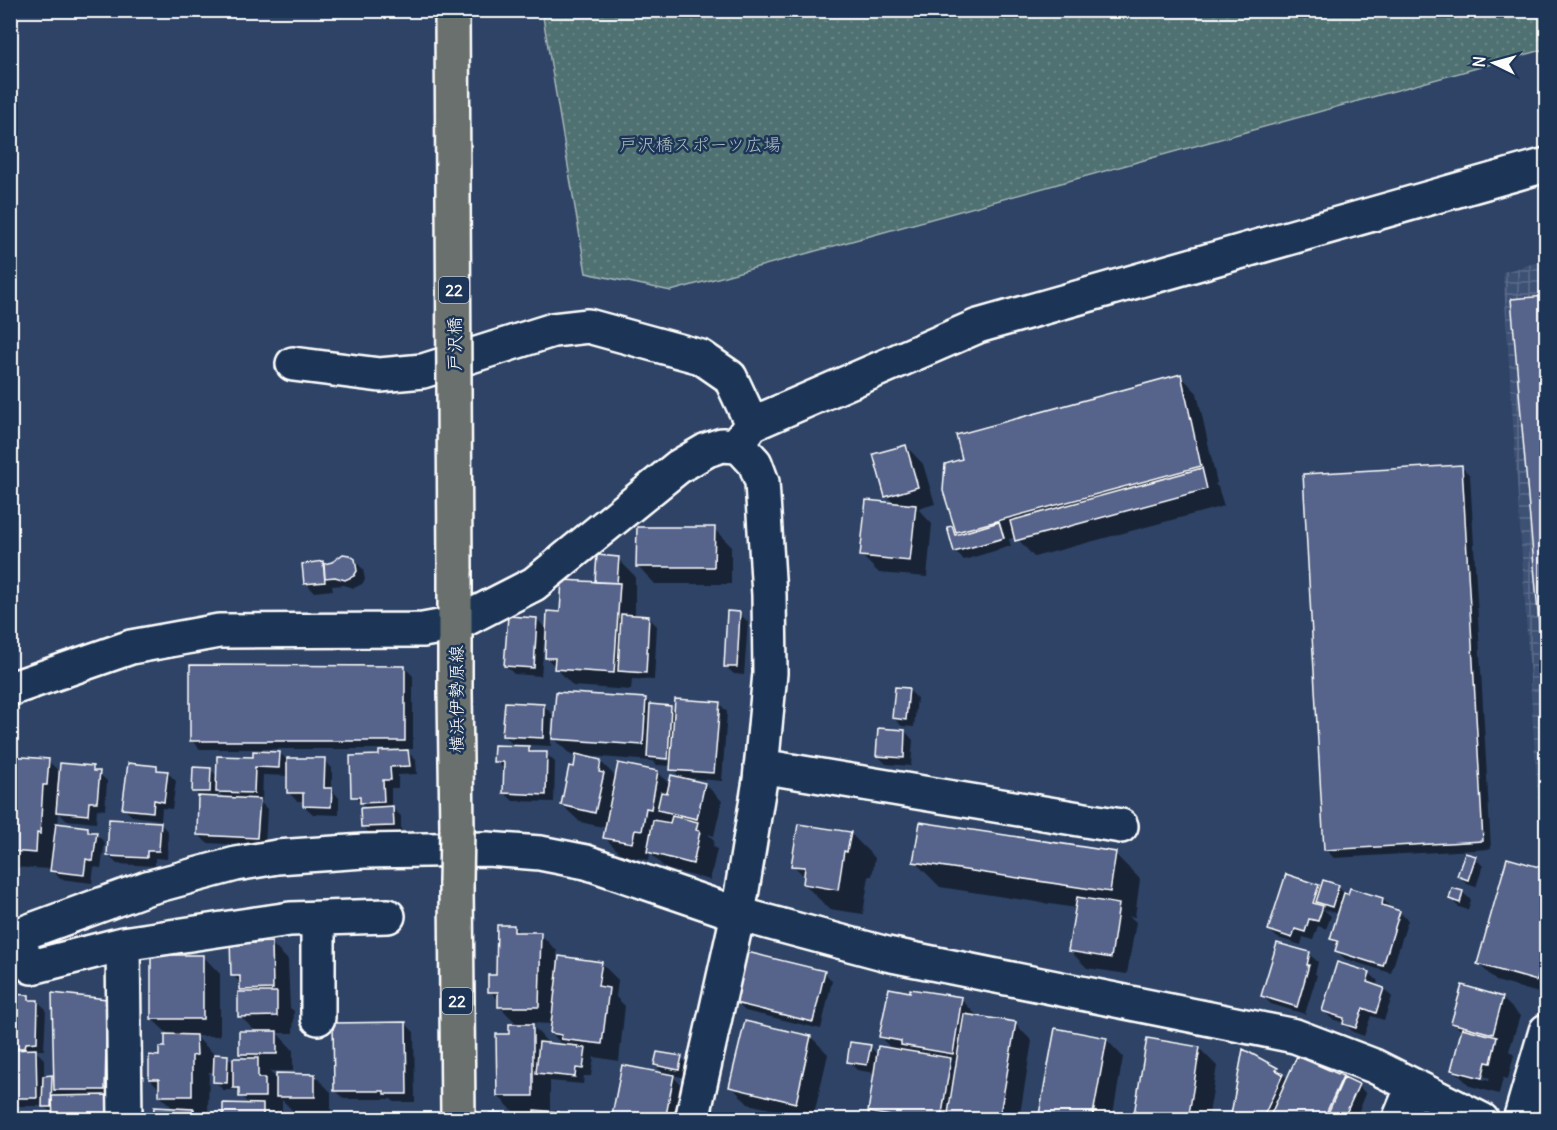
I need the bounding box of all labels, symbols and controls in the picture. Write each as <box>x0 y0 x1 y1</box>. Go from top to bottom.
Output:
north arrow <box>1464 33 1524 93</box>
text: N <box>1469 55 1490 68</box>
park label: 戸沢橋スポーツ広場 <box>619 133 781 156</box>
road number: 22 <box>439 277 469 303</box>
street label: 戸沢橋 <box>443 317 466 371</box>
street label: 横浜伊勢原線 <box>445 645 468 753</box>
road number: 22 <box>442 988 472 1014</box>

